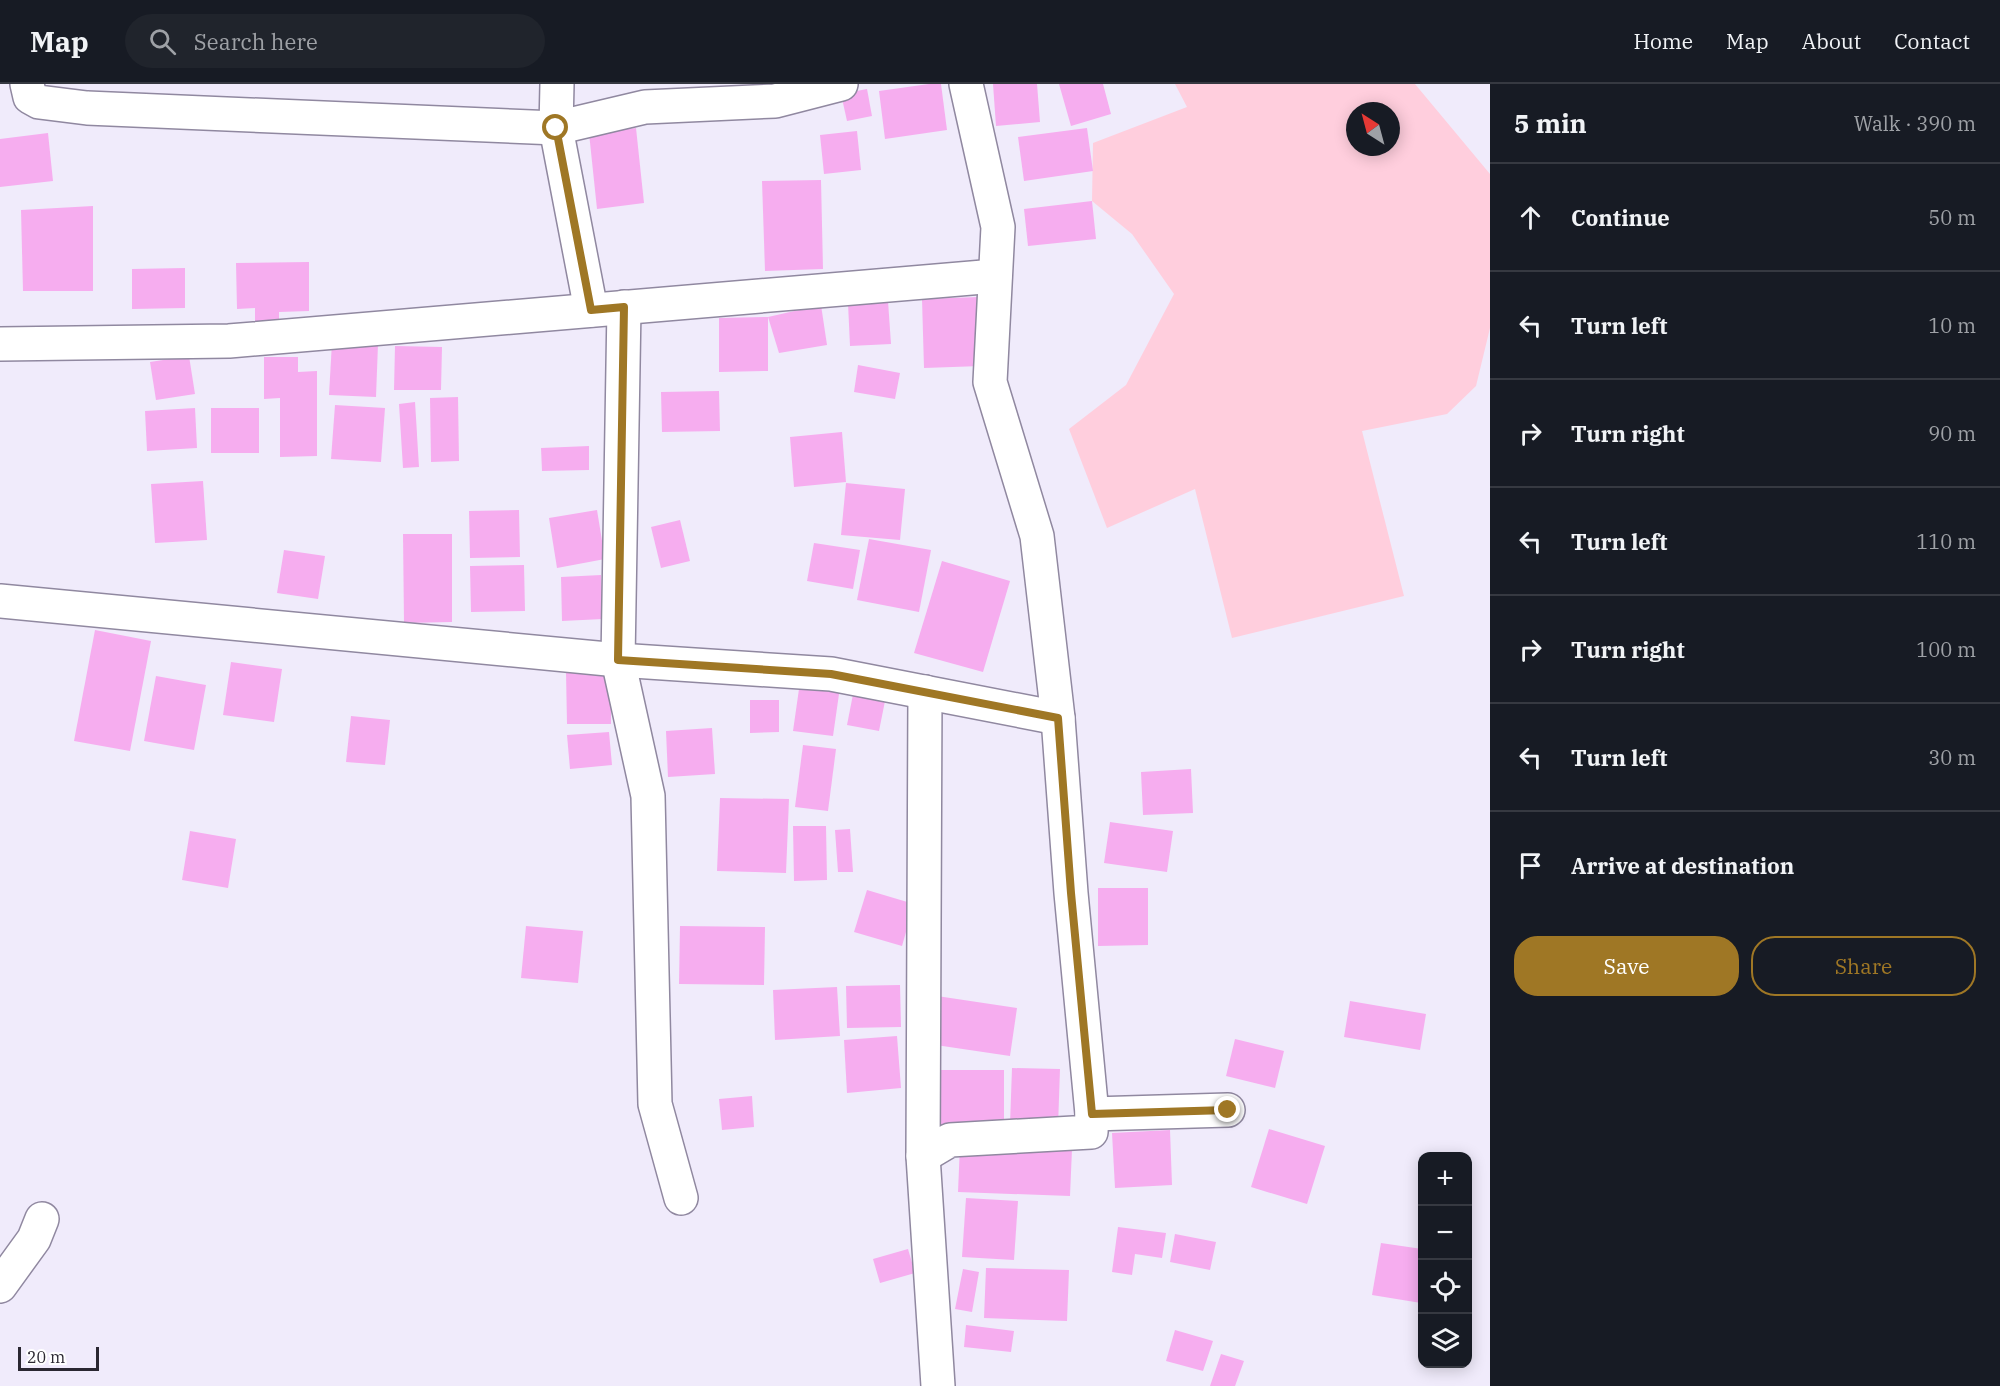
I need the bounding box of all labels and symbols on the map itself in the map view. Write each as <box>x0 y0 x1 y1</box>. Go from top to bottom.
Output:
north arrow <box>1346 102 1400 156</box>
route start <box>542 114 568 140</box>
route end <box>1214 1096 1240 1122</box>
scale bar <box>18 1344 99 1372</box>

